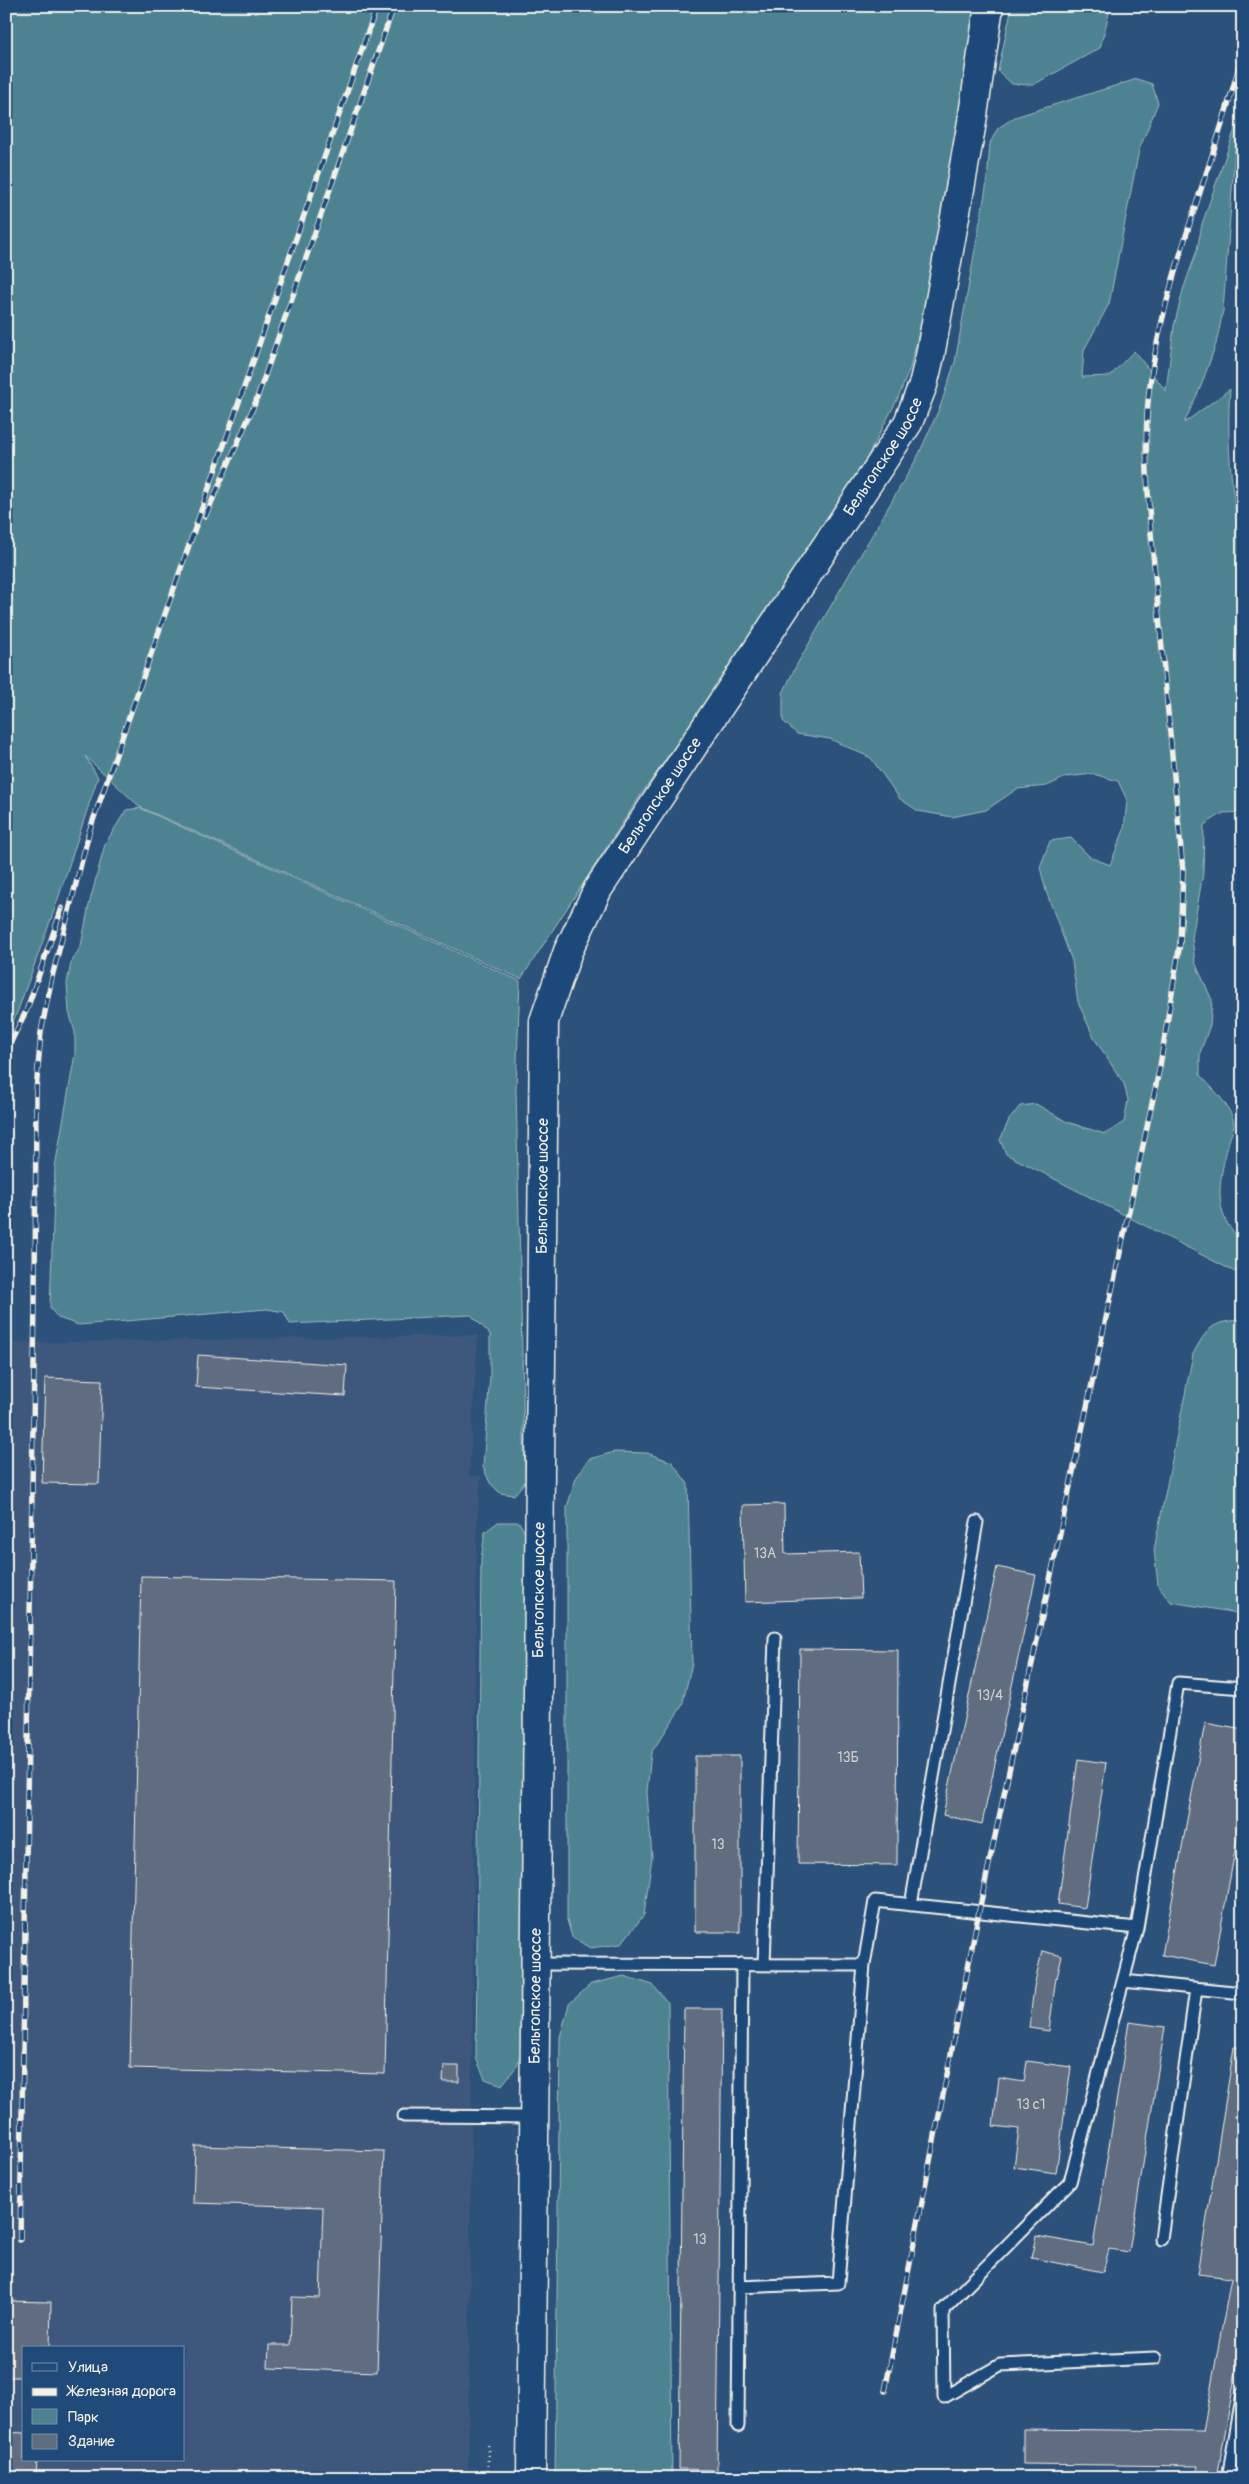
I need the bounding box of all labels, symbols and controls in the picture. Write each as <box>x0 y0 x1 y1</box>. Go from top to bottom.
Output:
street label: Бельгопское шоссе <box>839 395 927 520</box>
street label: Бельгопское шоссе <box>614 733 706 858</box>
street label: Бельгопское шоссе <box>532 1118 553 1254</box>
street label: Бельгопское шоссе <box>528 1522 550 1658</box>
house number: 13А <box>754 1545 776 1562</box>
house number: 13/4 <box>977 1687 1003 1704</box>
house number: 13Б <box>837 1749 859 1766</box>
house number: 13 <box>711 1836 725 1853</box>
street label: Бельгопское шоссе <box>525 1928 546 2064</box>
house number: 13 с1 <box>1017 2096 1045 2113</box>
house number: 13 <box>693 2231 707 2248</box>
legend <box>22 2346 185 2462</box>
text: Улица <box>68 2358 108 2377</box>
text: Железная дорога <box>66 2382 176 2401</box>
text: Парк <box>68 2408 99 2427</box>
text: Здание <box>68 2432 115 2451</box>

